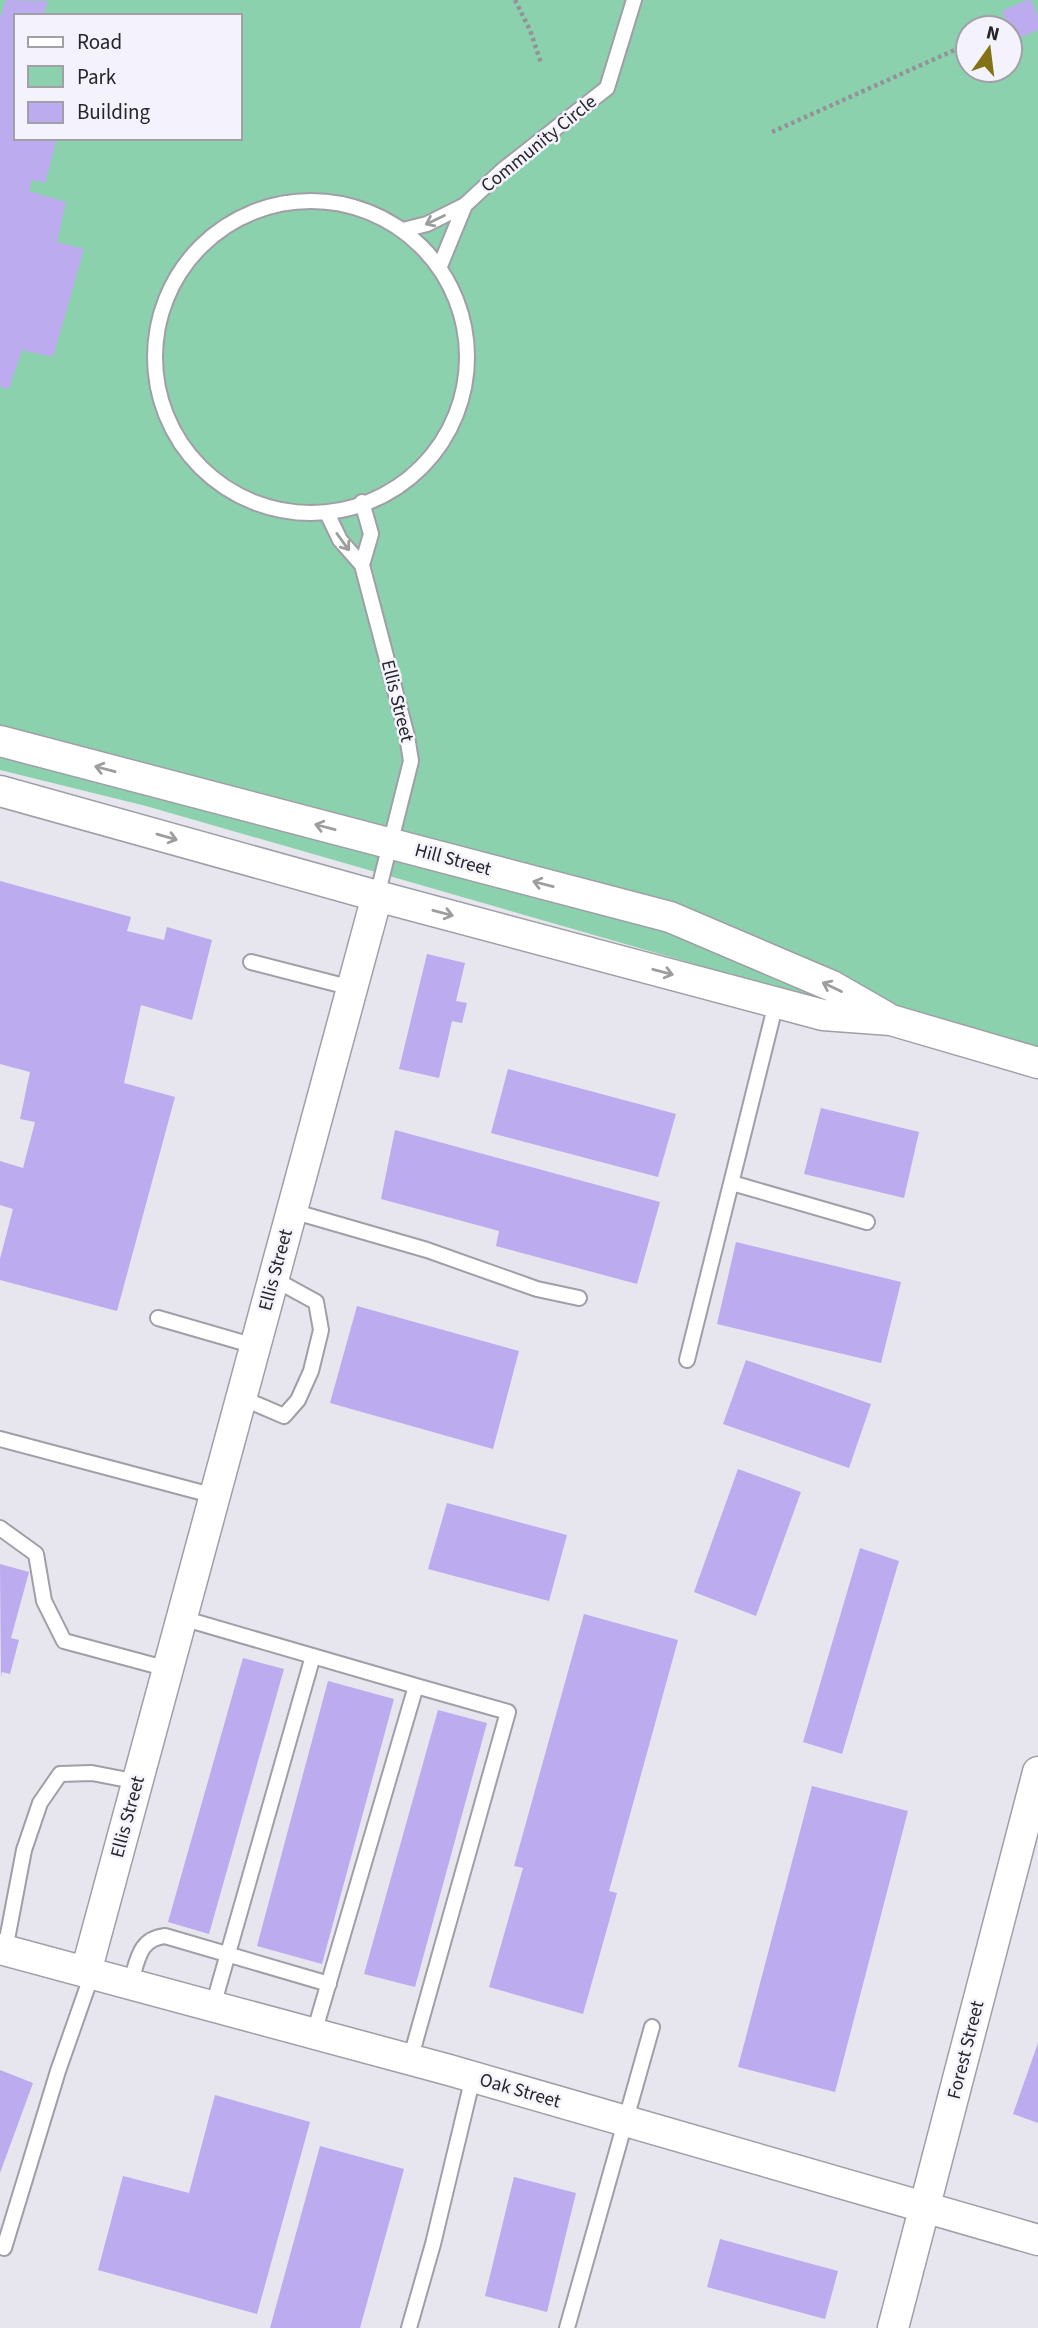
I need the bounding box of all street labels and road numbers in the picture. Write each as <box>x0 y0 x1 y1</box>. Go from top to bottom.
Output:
street label: Community Circle <box>475 89 603 199</box>
street label: Ellis Street <box>374 657 420 745</box>
street label: Hill Street <box>412 837 495 883</box>
street label: Ellis Street <box>252 1226 300 1314</box>
street label: Ellis Street <box>104 1773 152 1861</box>
street label: Forest Street <box>941 1997 991 2102</box>
street label: Oak Street <box>476 2067 564 2116</box>

